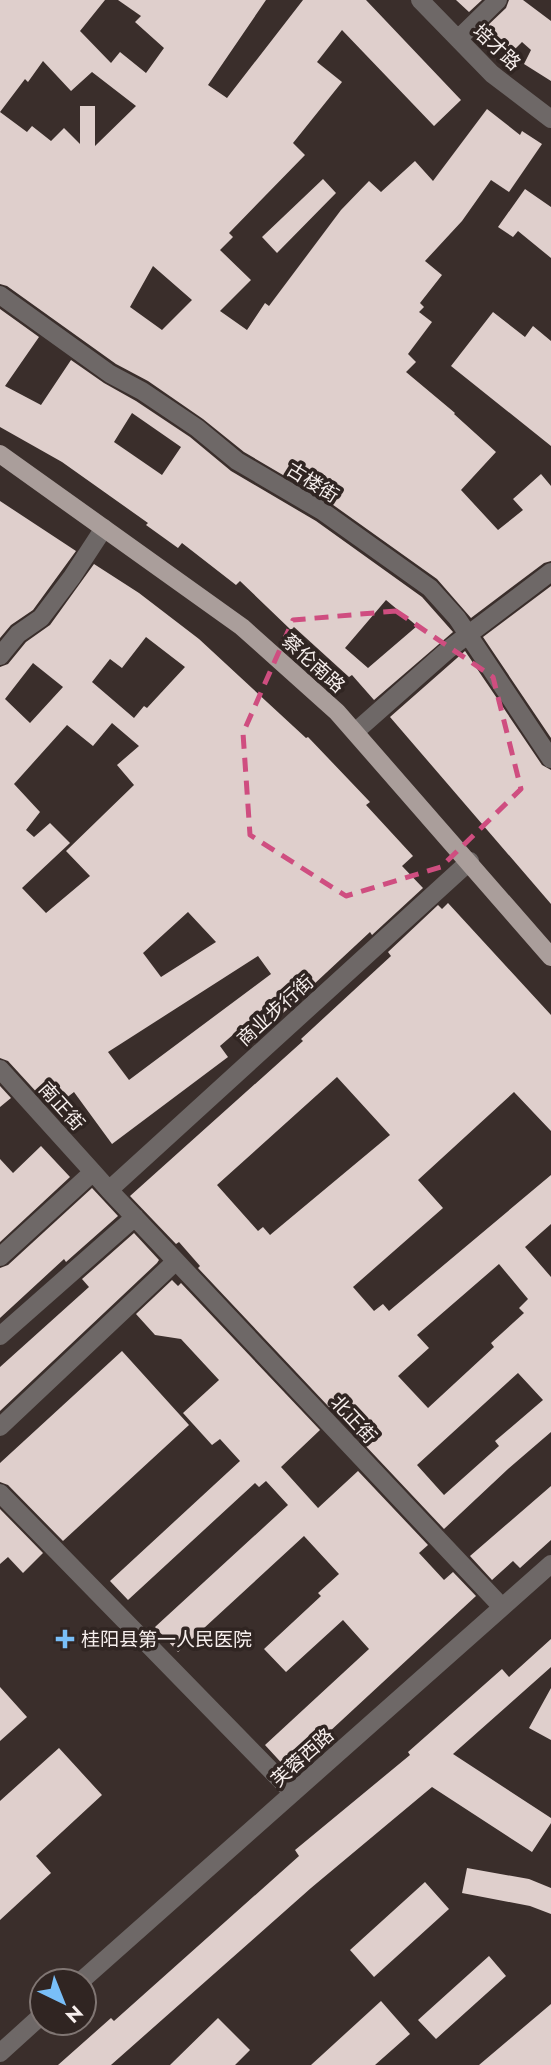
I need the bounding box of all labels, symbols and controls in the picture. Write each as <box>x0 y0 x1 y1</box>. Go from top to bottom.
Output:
street label: 培才路 <box>467 18 527 77</box>
street label: 古楼街 <box>281 456 344 509</box>
street label: 蔡伦南路 <box>276 628 351 699</box>
street label: 商业步行街 <box>231 969 320 1052</box>
street label: 南正街 <box>33 1076 91 1137</box>
street label: 北正街 <box>324 1389 383 1449</box>
place label: 桂阳县第一人民医院 <box>81 1626 252 1653</box>
marker: 桂阳县第一人民医院 <box>55 1629 75 1649</box>
street label: 芙蓉西路 <box>265 1722 340 1793</box>
north arrow <box>28 1967 98 2037</box>
text: N <box>60 1999 89 2029</box>

